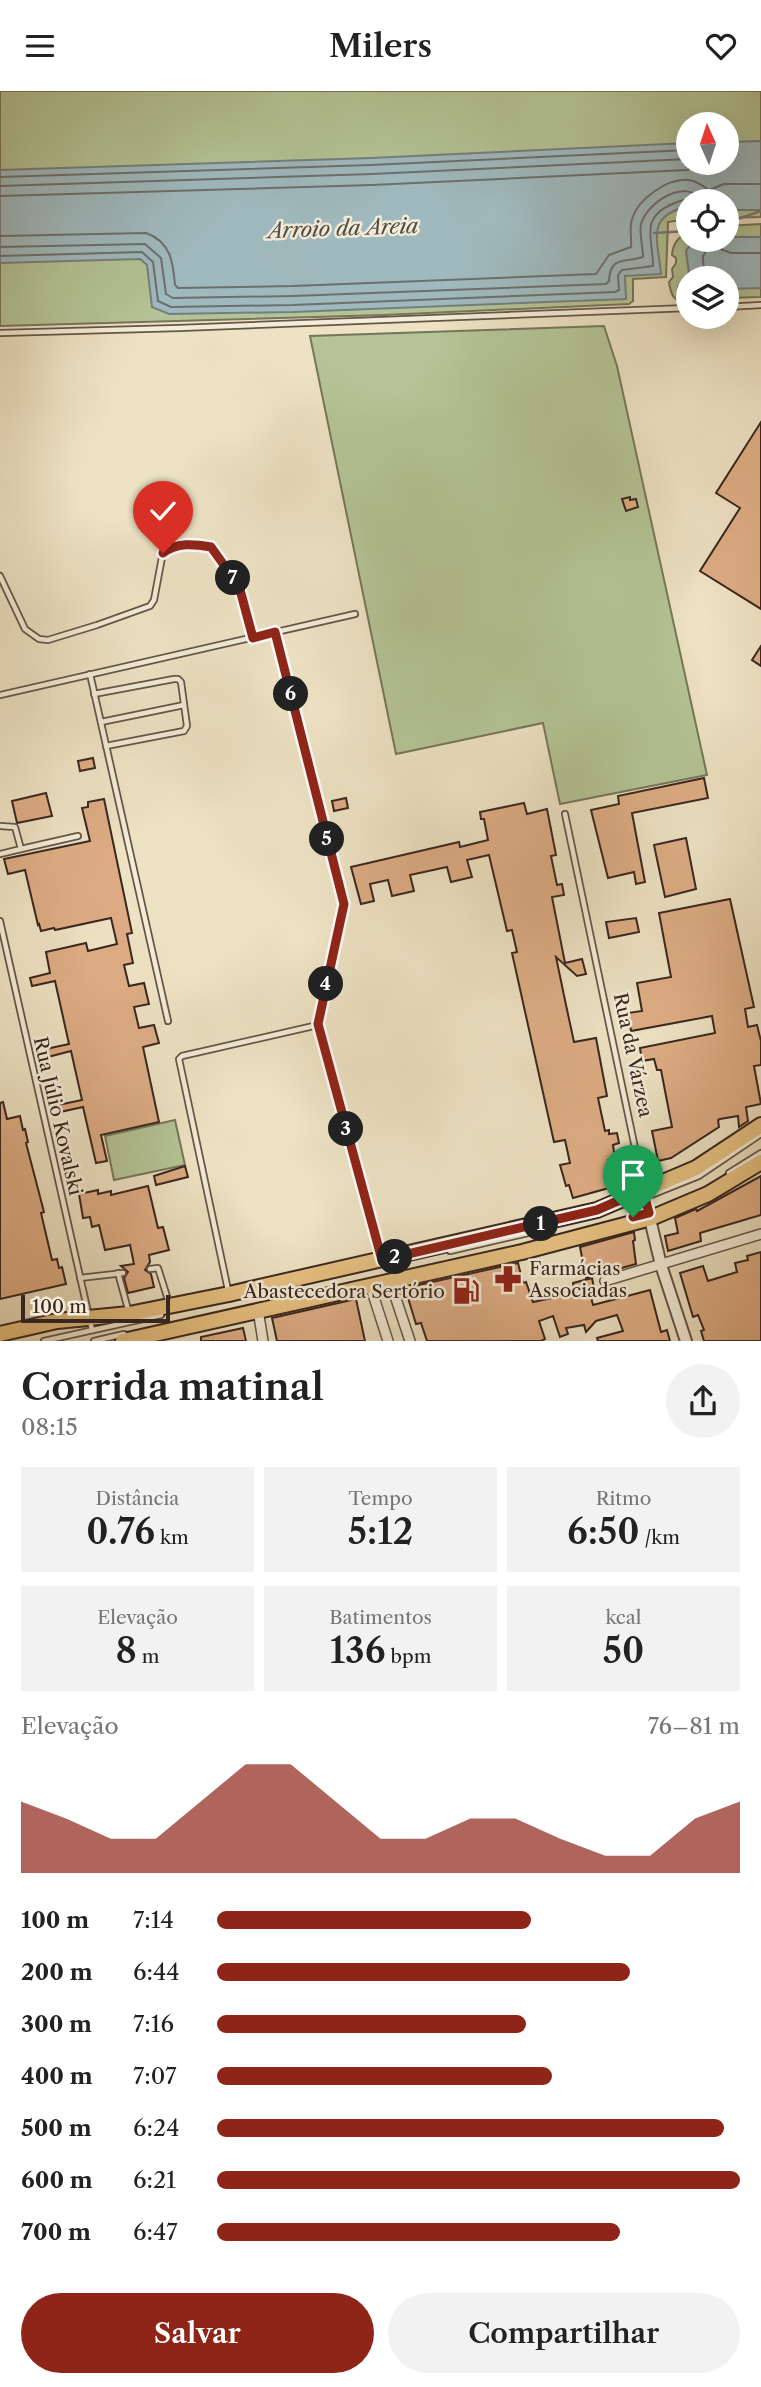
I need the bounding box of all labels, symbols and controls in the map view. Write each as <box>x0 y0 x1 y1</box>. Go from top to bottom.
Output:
text: Milers <box>329 26 432 65</box>
icon: menu <box>21 27 59 65</box>
icon: heart <box>702 27 740 65</box>
north arrow <box>676 112 738 175</box>
map controls <box>676 112 739 329</box>
button: locate <box>676 189 739 252</box>
water label: Arroio da Areia <box>264 213 419 243</box>
button: layers <box>676 266 739 329</box>
pin <box>133 481 193 553</box>
icon: check <box>144 492 182 530</box>
pin: 7 <box>216 561 250 595</box>
text: 7 <box>228 566 237 589</box>
pin: 6 <box>274 677 308 711</box>
text: 6 <box>285 682 296 705</box>
pin: 5 <box>310 821 344 857</box>
text: 5 <box>321 827 332 850</box>
pin: 4 <box>308 967 344 1001</box>
text: 4 <box>320 972 331 995</box>
street label: Rua da Várzea <box>609 991 657 1119</box>
street label: Rua Júlio Kovalski <box>29 1034 87 1198</box>
pin: 3 <box>328 1111 364 1147</box>
text: 3 <box>340 1117 351 1140</box>
pin <box>603 1145 663 1217</box>
icon: arrive <box>614 1156 652 1194</box>
pin: 1 <box>524 1207 558 1241</box>
text: 1 <box>536 1212 545 1235</box>
pin: 2 <box>378 1239 412 1275</box>
text: 2 <box>389 1245 400 1268</box>
place label: Farmácias Associadas <box>528 1257 627 1302</box>
pharmacy icon: Farmácias Associadas <box>493 1264 523 1294</box>
fuel station icon: Abastecedora Sertório <box>451 1276 481 1306</box>
place label: Abastecedora Sertório <box>242 1280 445 1303</box>
scale bar <box>21 1291 170 1323</box>
text: 100 m <box>32 1295 87 1318</box>
text: Corrida matinal <box>21 1363 324 1410</box>
button: share <box>666 1364 740 1438</box>
text: 08:15 <box>21 1413 78 1441</box>
text: Distância <box>96 1487 179 1510</box>
text: Tempo <box>348 1487 413 1510</box>
text: Ritmo <box>596 1487 651 1510</box>
text: 0.76 <box>86 1510 155 1553</box>
text: 5:12 <box>348 1510 413 1553</box>
text: 6:50 <box>567 1510 639 1553</box>
text: km <box>155 1526 189 1549</box>
text: /km <box>639 1526 680 1549</box>
text: Elevação <box>97 1606 178 1629</box>
text: Batimentos <box>329 1606 432 1629</box>
text: kcal <box>606 1606 641 1629</box>
text: 8 <box>115 1629 137 1672</box>
text: 136 <box>330 1629 385 1672</box>
text: 50 <box>603 1629 644 1672</box>
text: m <box>137 1645 160 1668</box>
text: bpm <box>385 1645 431 1668</box>
text: Elevação <box>21 1712 119 1740</box>
text: 76–81 m <box>648 1712 740 1740</box>
text: 100 m <box>21 1906 89 1934</box>
text: 7:14 <box>133 1906 174 1934</box>
text: 200 m <box>21 1958 93 1986</box>
text: 6:44 <box>133 1958 180 1986</box>
text: 300 m <box>21 2010 92 2038</box>
text: 7:16 <box>133 2010 174 2038</box>
text: 400 m <box>21 2062 93 2090</box>
text: 7:07 <box>133 2062 177 2090</box>
text: 500 m <box>21 2114 92 2142</box>
text: 6:24 <box>133 2114 179 2142</box>
text: 600 m <box>21 2166 93 2194</box>
text: 6:21 <box>133 2166 176 2194</box>
text: 700 m <box>21 2218 91 2246</box>
text: 6:47 <box>133 2218 178 2246</box>
button: Salvar <box>21 2293 374 2373</box>
button: Compartilhar <box>388 2293 740 2373</box>

